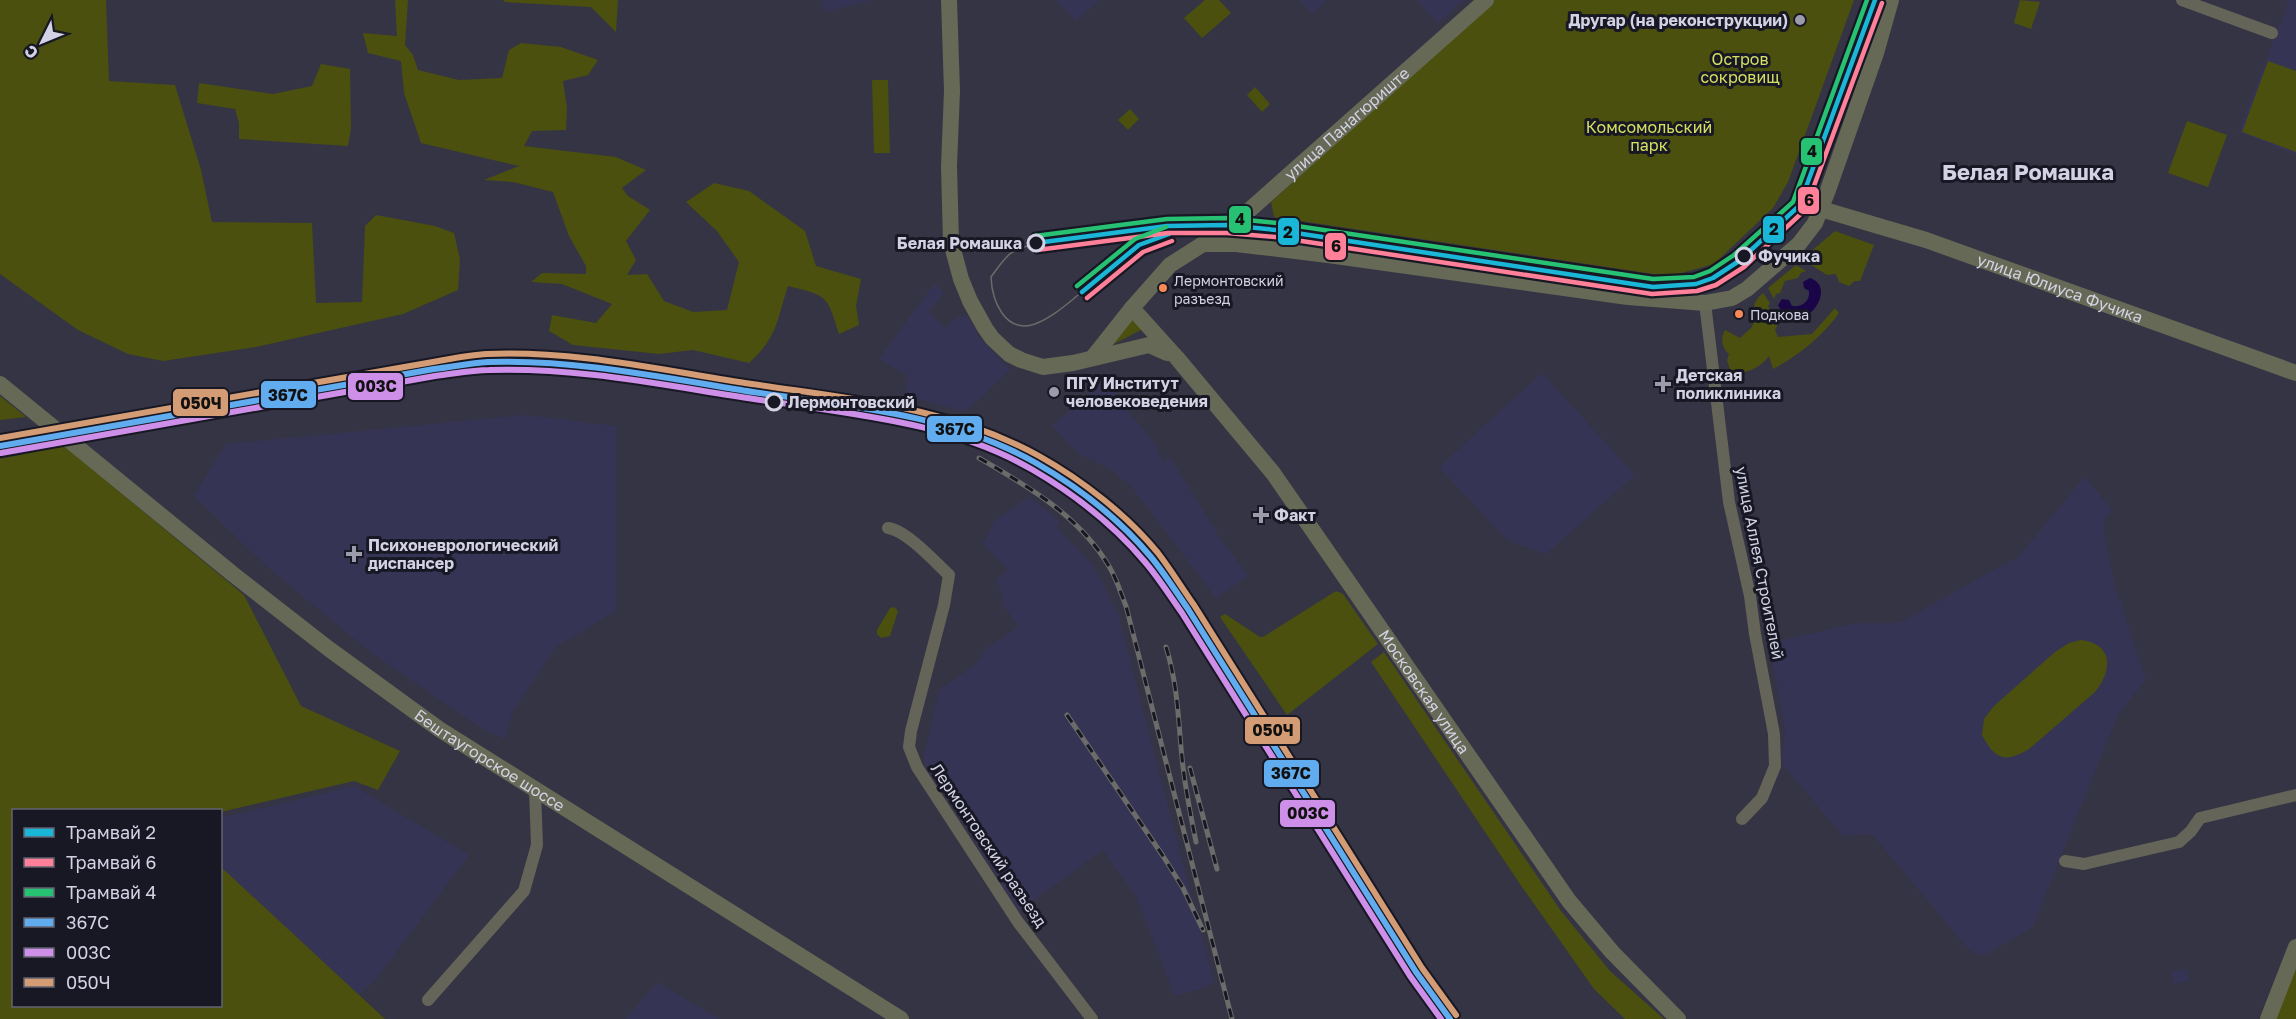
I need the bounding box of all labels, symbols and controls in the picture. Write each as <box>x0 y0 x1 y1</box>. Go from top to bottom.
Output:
place label: Другар (на реконструкции) <box>1568 10 1788 30</box>
north arrow <box>12 12 72 72</box>
marker: Другар (на реконструкции) <box>1793 13 1807 27</box>
text: С <box>20 41 42 63</box>
park label: Остров сокровищ <box>1700 49 1780 87</box>
street label: улица Панагюриште <box>1280 63 1413 184</box>
park label: Комсомольский парк <box>1586 117 1712 155</box>
line badge: 4 <box>1800 137 1823 166</box>
text: 4 <box>1807 141 1817 161</box>
district label: Белая Ромашка <box>1942 158 2114 185</box>
line badge: 6 <box>1797 186 1820 215</box>
text: 6 <box>1804 190 1814 210</box>
line badge: 4 <box>1228 205 1252 234</box>
text: 4 <box>1235 209 1245 229</box>
line badge: 2 <box>1762 215 1785 244</box>
line badge: 2 <box>1277 217 1300 246</box>
text: 2 <box>1769 219 1779 239</box>
text: 2 <box>1283 222 1293 242</box>
line badge: 6 <box>1324 232 1347 261</box>
place label: Белая Ромашка <box>897 233 1022 253</box>
marker: Белая Ромашка <box>1027 234 1045 252</box>
text: 6 <box>1331 236 1341 256</box>
place label: Фучика <box>1758 246 1820 266</box>
marker: Фучика <box>1735 247 1753 265</box>
street label: улица Юлиуса Фучика <box>1974 249 2146 327</box>
place label: Лермонтовский разъезд <box>1174 272 1284 307</box>
marker: Лермонтовский разъезд <box>1157 282 1169 294</box>
place label: Подкова <box>1750 306 1809 323</box>
marker: Подкова <box>1733 308 1745 320</box>
place label: Детская поликлиника <box>1676 365 1781 403</box>
line badge: 003С <box>347 372 404 401</box>
place label: ПГУ Институт человековедения <box>1066 373 1208 411</box>
marker: Детская поликлиника <box>1654 375 1672 393</box>
text: 003С <box>355 376 397 396</box>
line badge: 367С <box>260 380 317 409</box>
text: 367С <box>268 385 308 405</box>
marker: ПГУ Институт человековедения <box>1047 385 1061 399</box>
line badge: 050Ч <box>172 388 229 417</box>
place label: Лермонтовский <box>788 392 915 412</box>
text: 050Ч <box>180 393 222 413</box>
marker: Лермонтовский <box>765 393 783 411</box>
line badge: 367С <box>926 415 983 443</box>
text: 367С <box>935 419 975 439</box>
street label: улица Аллея Строителей <box>1731 465 1789 661</box>
place label: Факт <box>1274 505 1316 525</box>
marker: Факт <box>1252 506 1270 524</box>
place label: Психоневрологический диспансер <box>368 535 558 573</box>
marker: Психоневрологический диспансер <box>345 545 363 563</box>
street label: Московская улица <box>1374 626 1474 758</box>
street label: Бештаугорское шоссе <box>411 705 569 816</box>
line badge: 050Ч <box>1244 716 1301 745</box>
text: 050Ч <box>1252 720 1294 740</box>
street label: Лермонтовский разъезд <box>927 759 1052 931</box>
line badge: 367С <box>1263 759 1320 788</box>
text: 367С <box>1271 763 1311 783</box>
line badge: 003С <box>1279 799 1336 828</box>
text: 003С <box>1287 803 1329 823</box>
legend <box>12 809 222 1007</box>
text: Трамвай 2 <box>66 821 156 843</box>
text: Трамвай 6 <box>66 851 156 873</box>
text: Трамвай 4 <box>66 881 157 903</box>
text: 367С <box>66 911 109 933</box>
text: 003С <box>66 941 111 963</box>
text: 050Ч <box>66 971 111 993</box>

